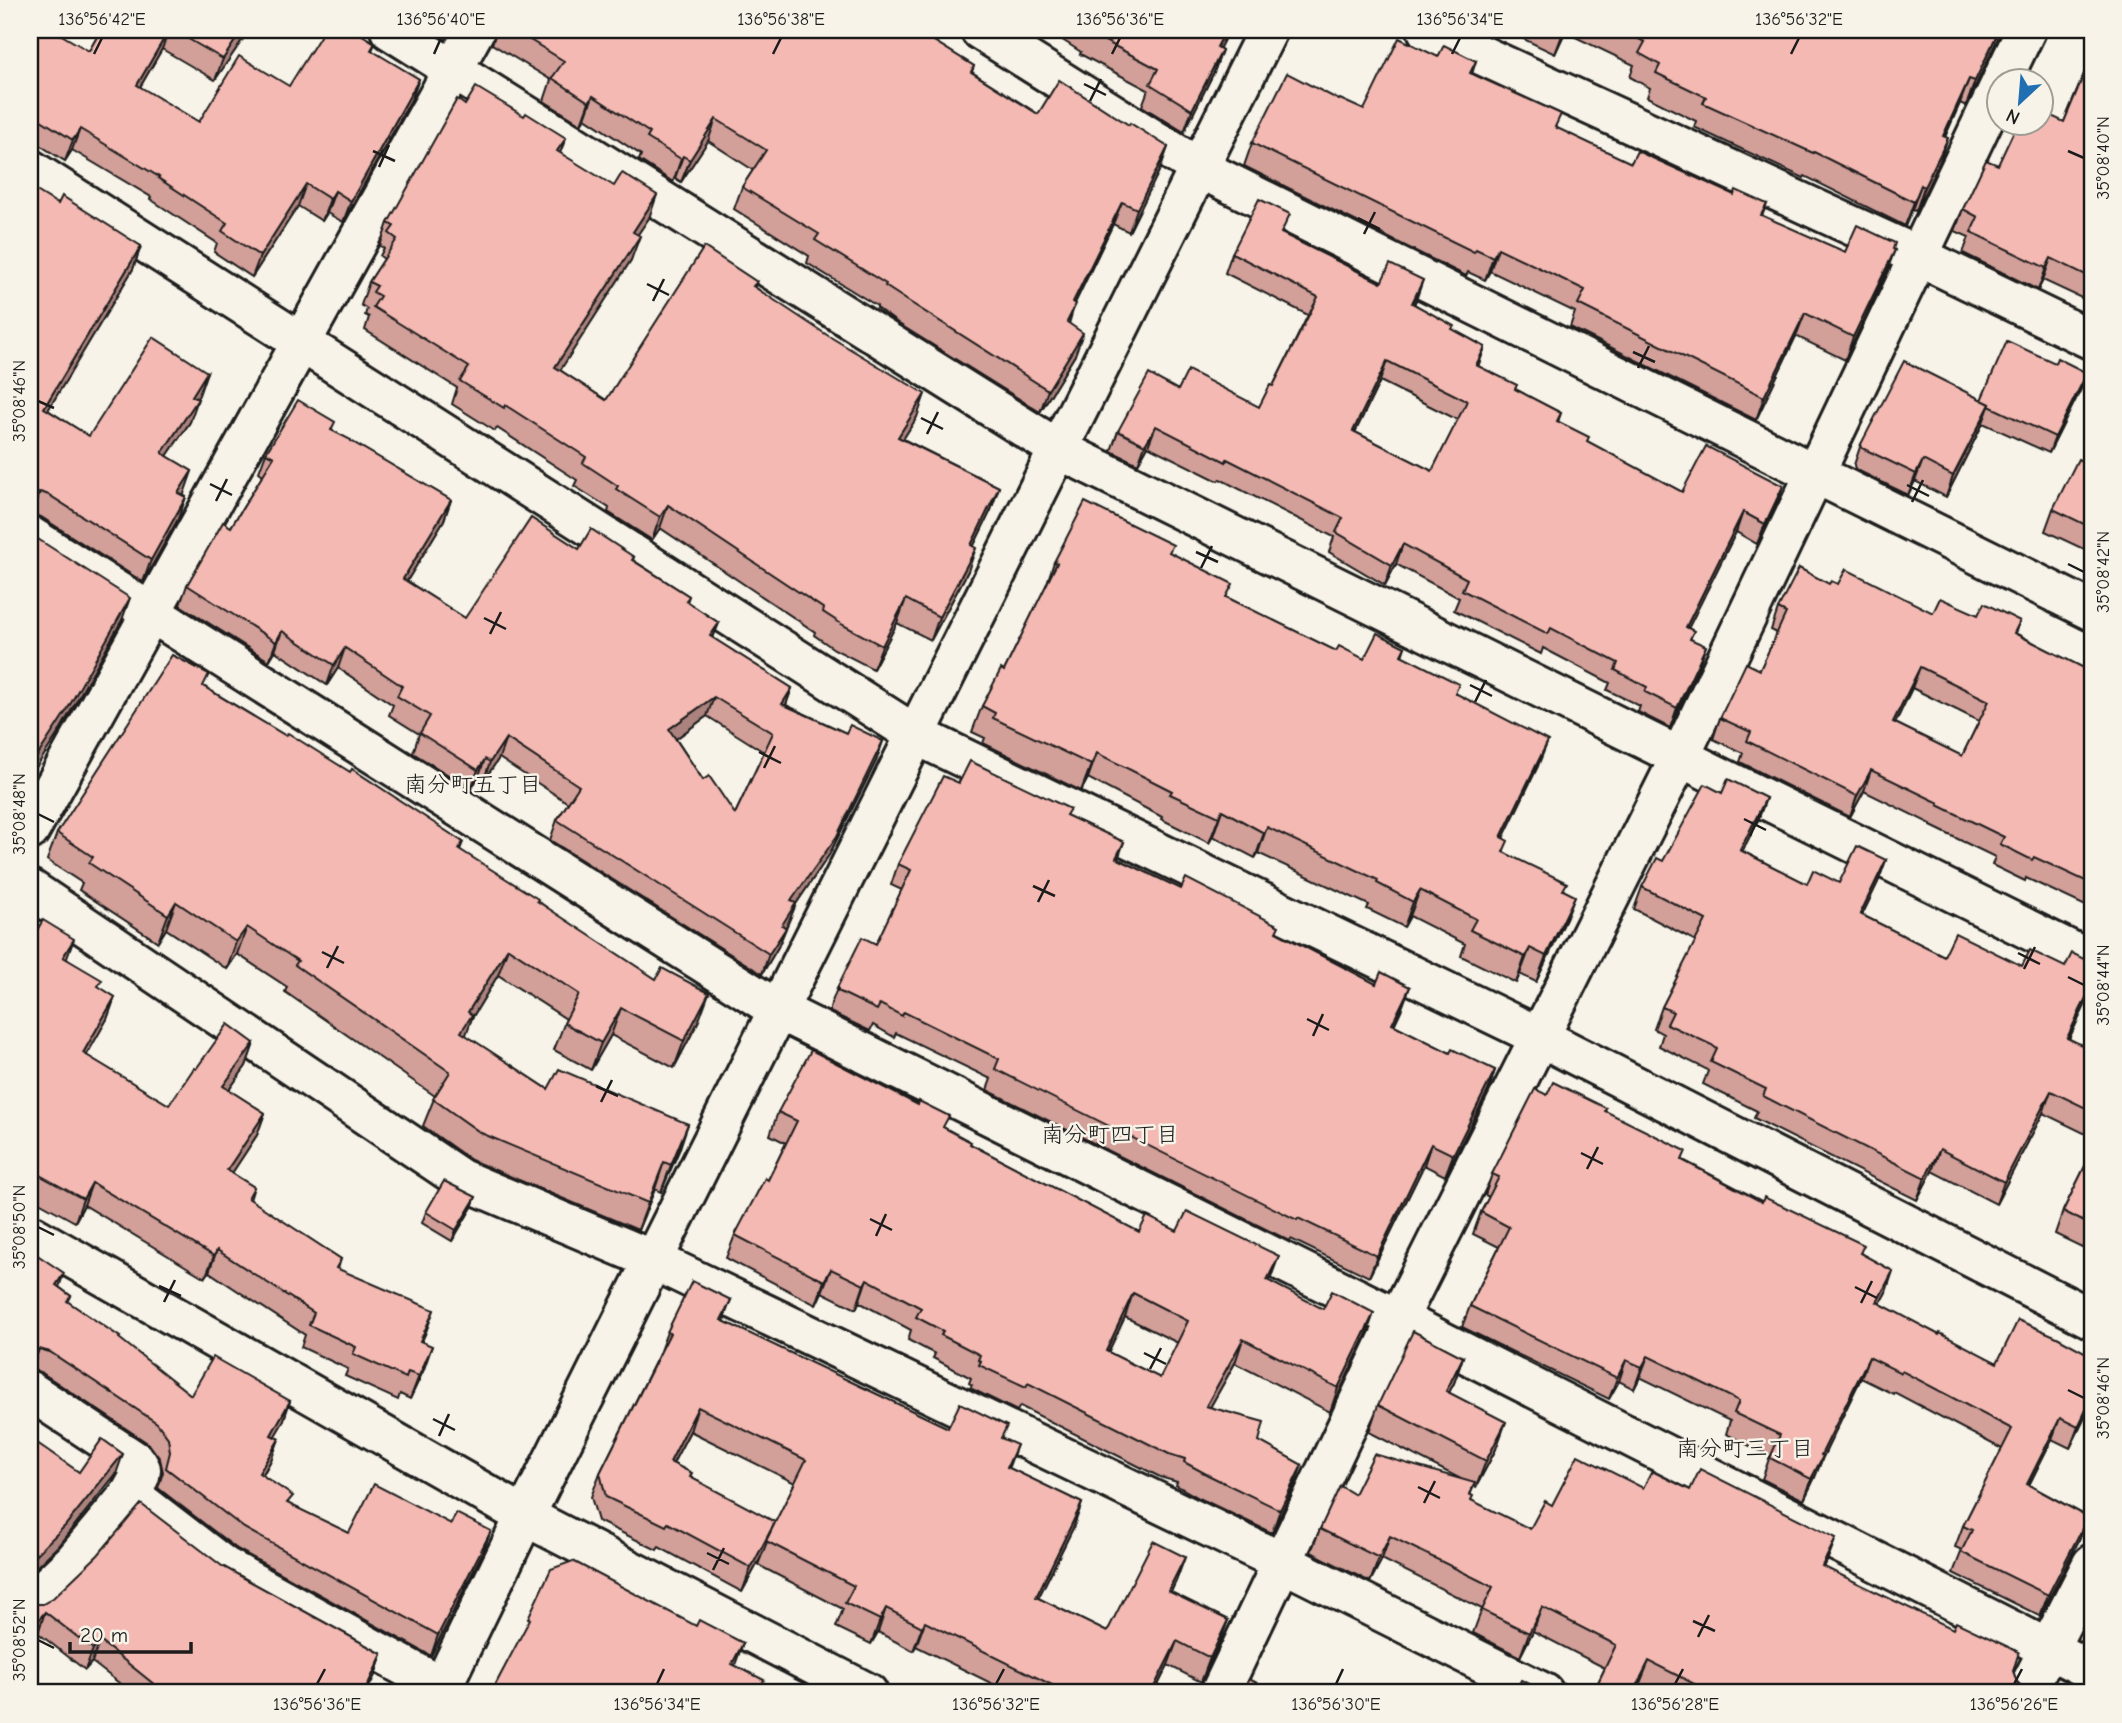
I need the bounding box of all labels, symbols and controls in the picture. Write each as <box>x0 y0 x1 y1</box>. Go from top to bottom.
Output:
text: 136°56'42"E <box>58 9 146 30</box>
text: 136°56'40"E <box>397 9 486 30</box>
text: 136°56'38"E <box>737 9 825 30</box>
text: 136°56'36"E <box>1076 9 1164 30</box>
text: 136°56'34"E <box>1416 9 1504 30</box>
text: 136°56'32"E <box>1755 9 1843 30</box>
north arrow <box>1986 66 2056 136</box>
text: N <box>2003 104 2023 129</box>
text: 35°08'40"N <box>2093 116 2114 200</box>
text: 35°08'46"N <box>9 360 30 442</box>
text: 35°08'42"N <box>2093 531 2114 613</box>
district label: 南分町五丁目 <box>404 771 542 798</box>
text: 35°08'48"N <box>9 773 30 855</box>
text: 35°08'44"N <box>2093 944 2114 1026</box>
district label: 南分町四丁目 <box>1041 1121 1179 1148</box>
text: 35°08'50"N <box>9 1185 30 1269</box>
text: 35°08'46"N <box>2093 1357 2114 1439</box>
district label: 南分町三丁目 <box>1676 1435 1814 1462</box>
text: 35°08'52"N <box>9 1598 30 1682</box>
scale bar <box>70 1611 191 1655</box>
text: 20 m <box>80 1623 128 1647</box>
text: 136°56'36"E <box>273 1694 361 1715</box>
text: 136°56'34"E <box>613 1694 701 1715</box>
text: 136°56'32"E <box>952 1694 1040 1715</box>
text: 136°56'30"E <box>1291 1694 1381 1715</box>
text: 136°56'28"E <box>1631 1694 1719 1715</box>
text: 136°56'26"E <box>1970 1694 2058 1715</box>

